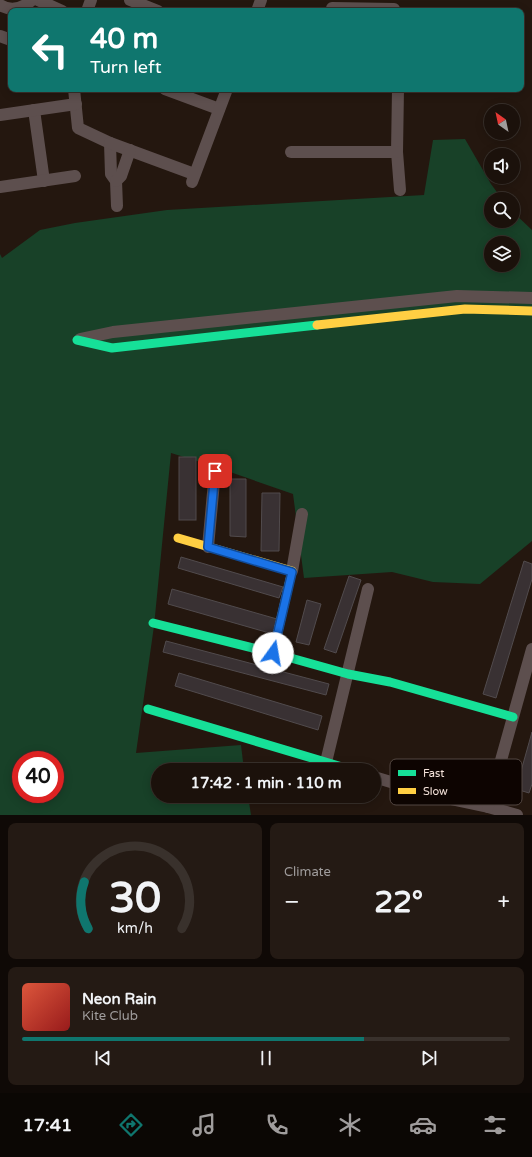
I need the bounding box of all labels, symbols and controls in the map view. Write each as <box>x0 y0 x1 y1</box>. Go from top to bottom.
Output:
text: 40 m <box>90 22 158 56</box>
icon: left <box>24 24 76 76</box>
text: Turn left <box>90 56 162 78</box>
north arrow <box>484 104 520 140</box>
map controls <box>484 104 520 272</box>
button: sound <box>484 148 520 184</box>
button: search <box>484 192 520 228</box>
button: layers <box>484 236 520 272</box>
pin <box>198 454 232 488</box>
icon: arrive <box>204 460 226 482</box>
position arrow <box>252 632 294 674</box>
speed limit sign: 40 <box>12 751 64 803</box>
legend <box>390 759 522 805</box>
text: Fast <box>423 767 444 780</box>
text: 17:42 · 1 min · 110 m <box>191 774 341 792</box>
text: Slow <box>423 785 448 798</box>
text: Climate <box>284 864 331 880</box>
text: 30 <box>109 874 161 924</box>
text: 22° <box>374 884 423 921</box>
text: − <box>284 889 300 915</box>
text: + <box>498 889 510 915</box>
text: km/h <box>117 920 153 937</box>
text: Neon Rain <box>82 990 156 1008</box>
text: Kite Club <box>82 1008 138 1024</box>
icon: previous <box>92 1047 114 1069</box>
icon: pause <box>255 1047 277 1069</box>
icon: next <box>418 1047 440 1069</box>
icon: directions <box>117 1111 145 1139</box>
icon: music <box>190 1111 218 1139</box>
icon: phone <box>263 1111 291 1139</box>
icon: climate <box>336 1111 364 1139</box>
icon: car <box>409 1111 437 1139</box>
icon: filters <box>481 1111 509 1139</box>
text: 17:41 <box>22 1114 72 1136</box>

